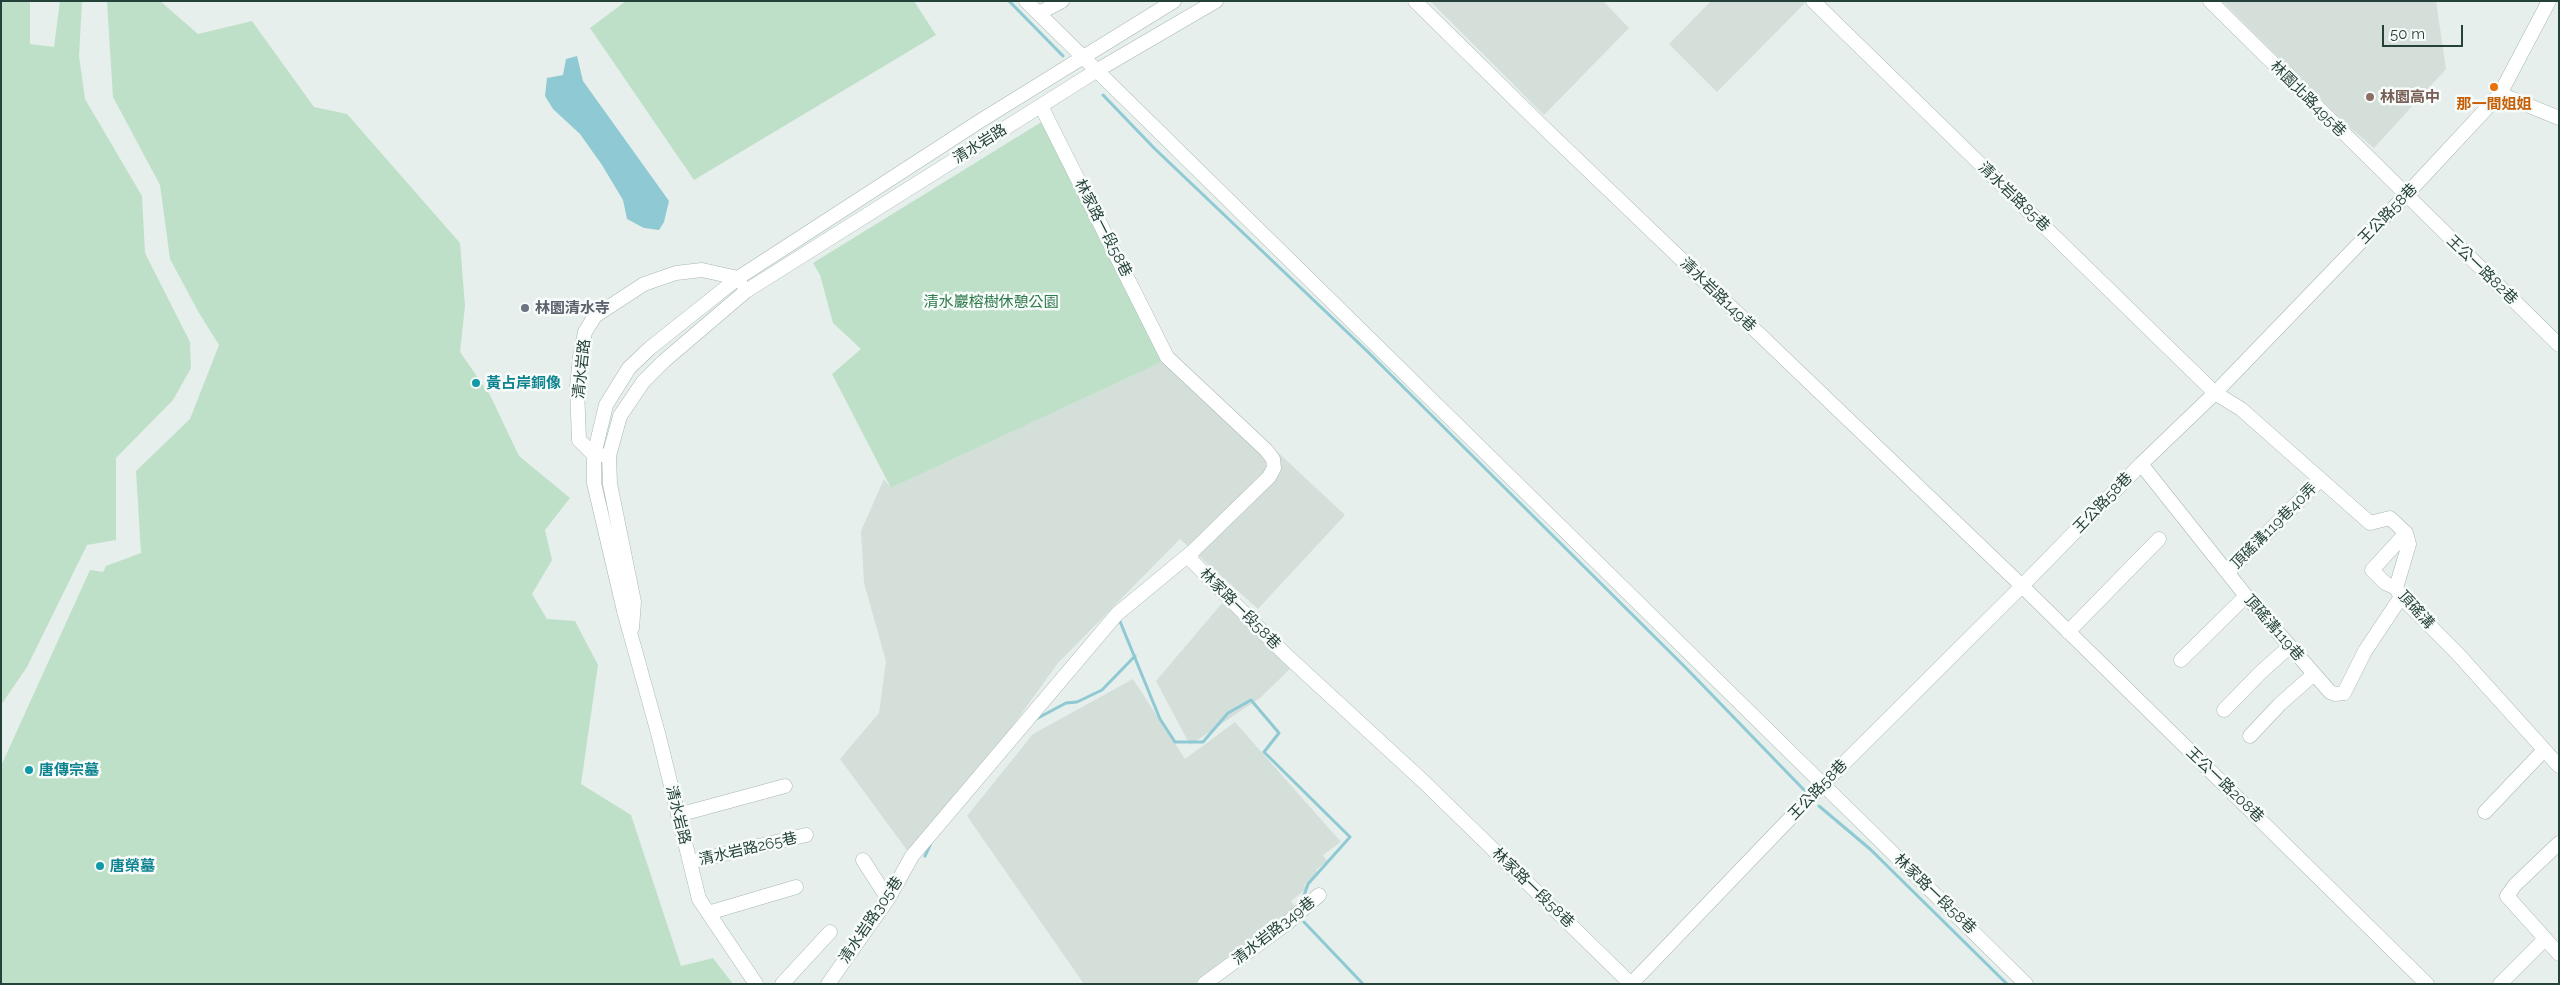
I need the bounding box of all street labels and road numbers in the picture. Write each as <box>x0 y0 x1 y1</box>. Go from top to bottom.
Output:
street label: 林園北路495巷 <box>2266 57 2350 141</box>
street label: 清水岩路 <box>950 120 1010 168</box>
street label: 清水岩路85巷 <box>1975 159 2053 235</box>
street label: 林家路一段58巷 <box>1071 176 1135 280</box>
street label: 王公路58巷 <box>2355 180 2421 248</box>
street label: 王公一路82巷 <box>2443 232 2521 308</box>
street label: 清水岩路149巷 <box>1676 254 1760 336</box>
street label: 清水岩路 <box>570 338 594 400</box>
street label: 王公路58巷 <box>2070 469 2136 537</box>
street label: 頂磘溝119巷40弄 <box>2227 479 2321 573</box>
street label: 林家路一段58巷 <box>1196 565 1284 653</box>
street label: 頂磘溝 <box>2394 587 2438 633</box>
street label: 頂磘溝119巷 <box>2240 591 2308 665</box>
street label: 王公一路208巷 <box>2182 743 2268 827</box>
street label: 王公路58巷 <box>1785 756 1851 824</box>
street label: 清水岩路 <box>662 784 694 846</box>
street label: 清水岩路265巷 <box>697 829 799 869</box>
street label: 林家路一段58巷 <box>1488 844 1578 932</box>
street label: 林家路一段58巷 <box>1890 850 1980 938</box>
street label: 清水岩路305巷 <box>835 873 907 967</box>
street label: 清水岩路349巷 <box>1229 893 1319 969</box>

